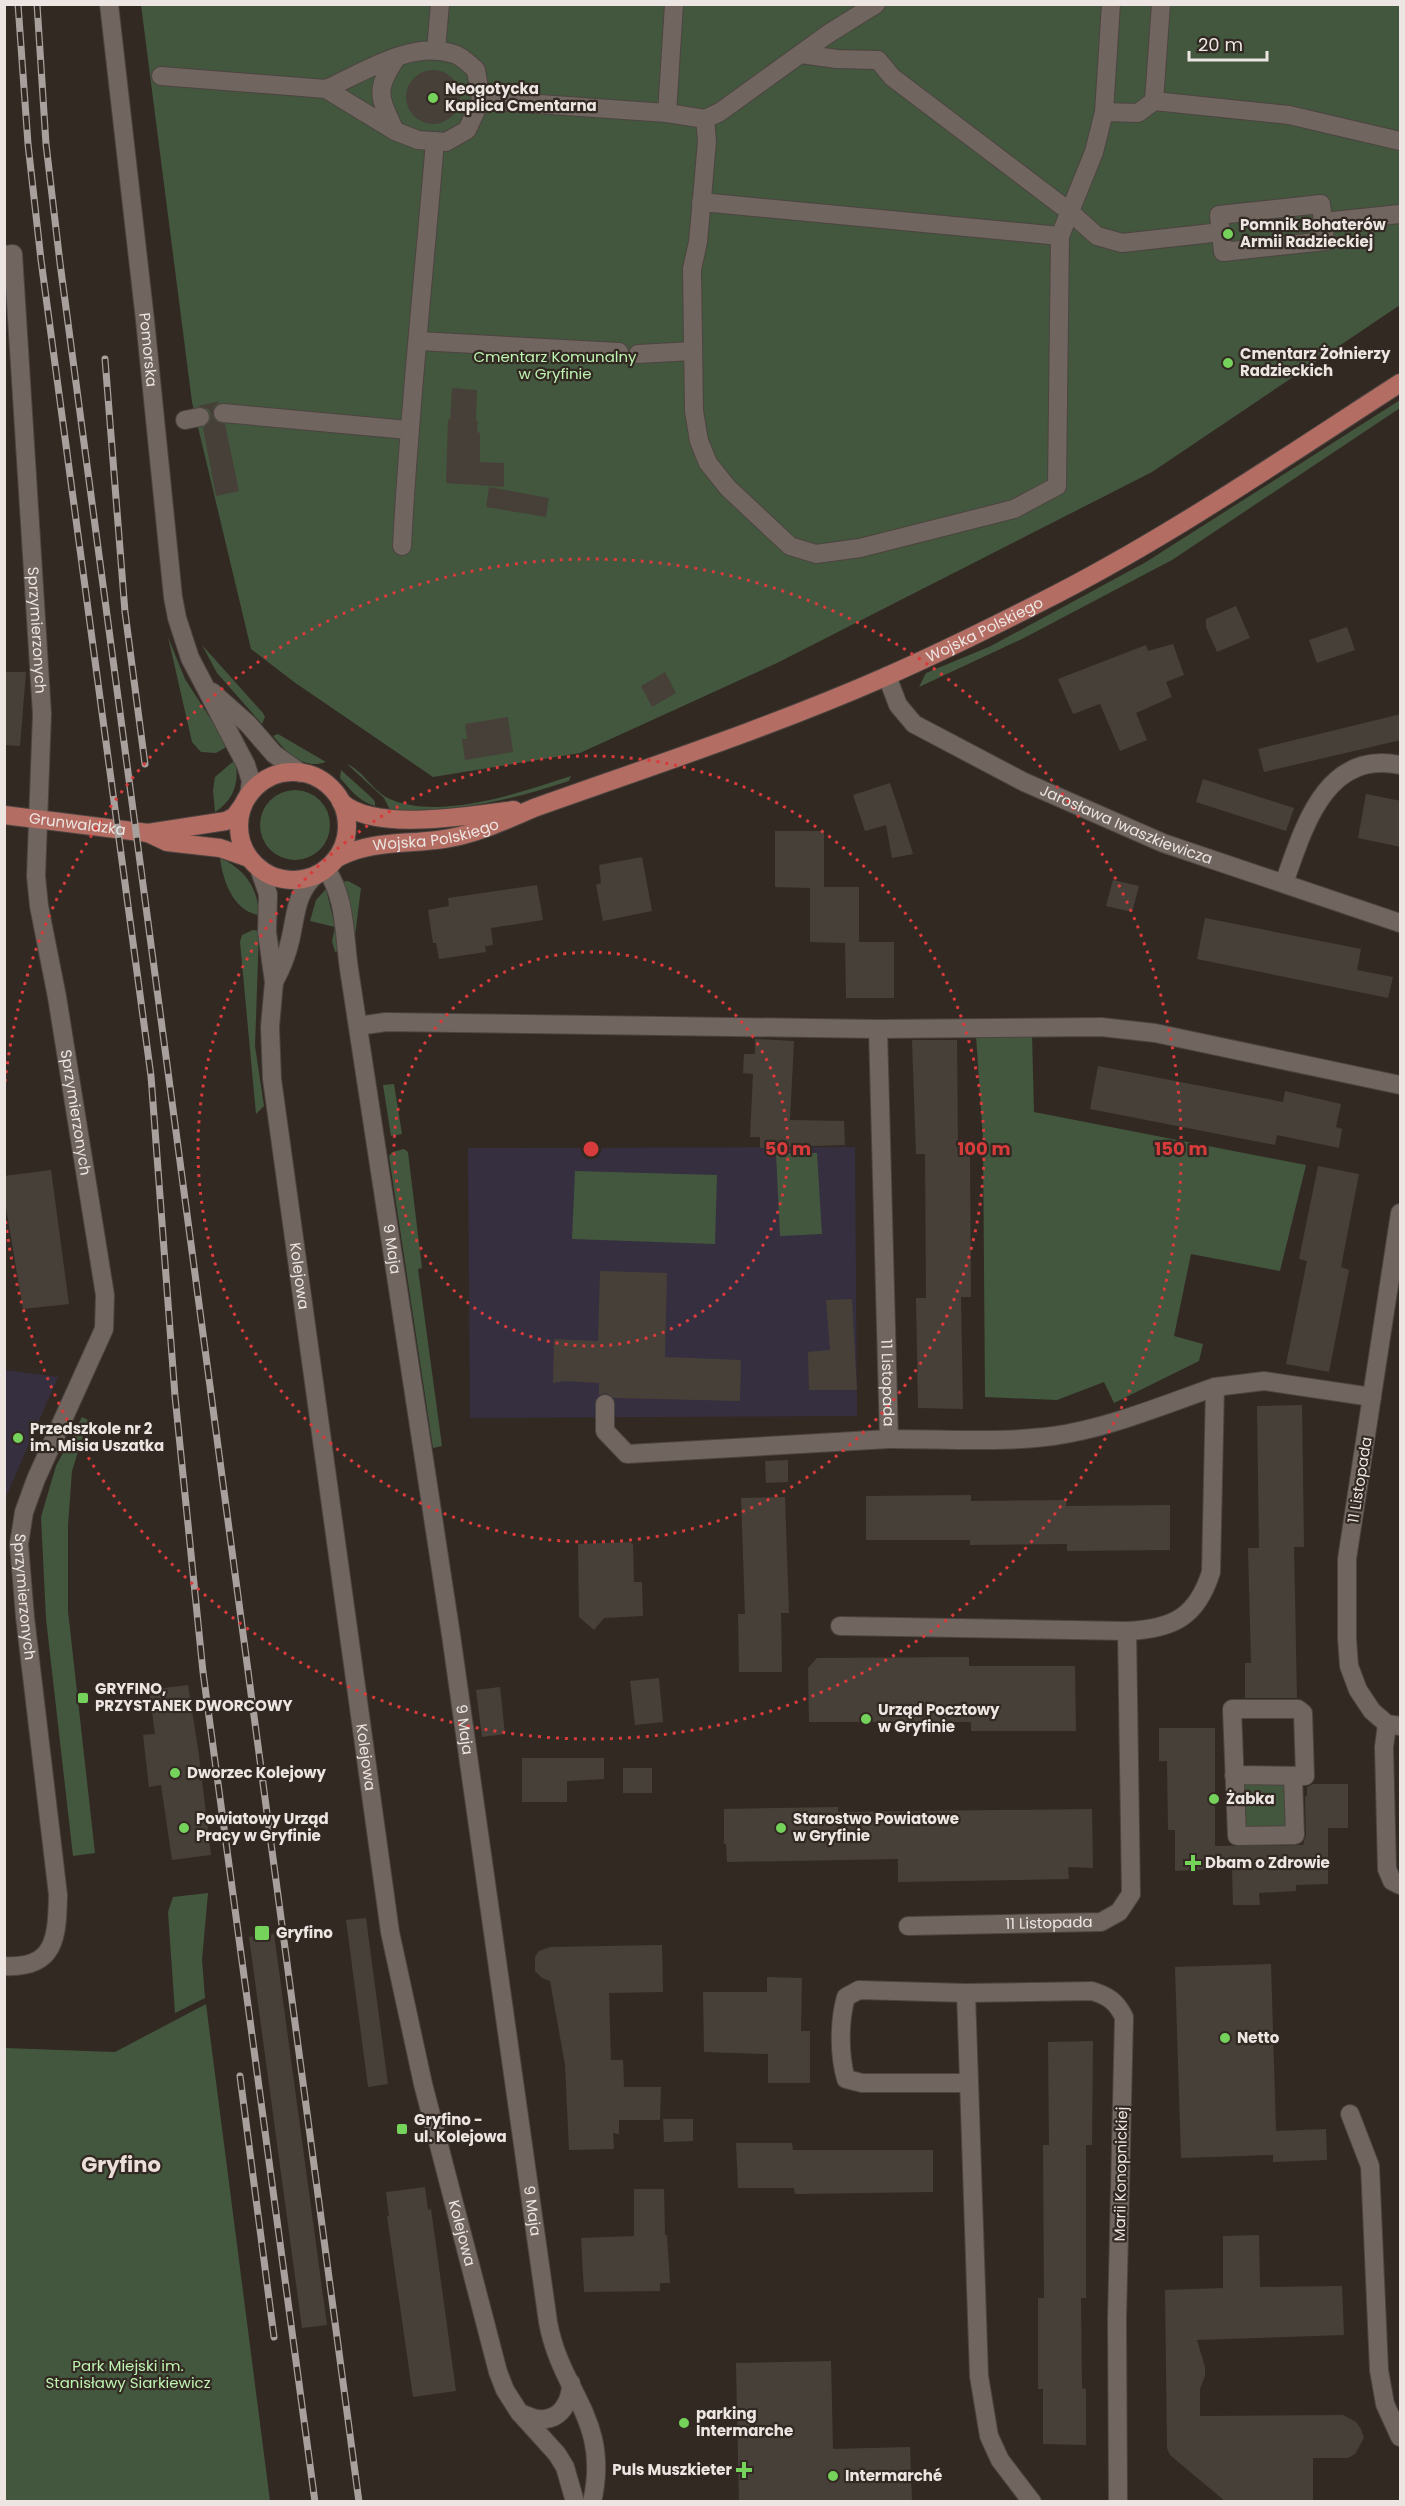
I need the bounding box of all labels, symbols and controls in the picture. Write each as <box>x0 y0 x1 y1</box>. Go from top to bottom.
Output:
scale bar <box>1189 24 1267 62</box>
text: 20 m <box>1198 32 1243 57</box>
place label: Neogotycka Kaplica Cmentarna <box>445 78 597 116</box>
marker: Neogotycka Kaplica Cmentarna <box>426 91 440 105</box>
place label: Pomnik Bohaterów Armii Radzieckiej <box>1240 214 1386 252</box>
marker: Pomnik Bohaterów Armii Radzieckiej <box>1221 227 1235 241</box>
street label: Pomorska <box>134 311 163 388</box>
place label: Cmentarz Żołnierzy Radzieckich <box>1240 343 1391 381</box>
park label: Cmentarz Komunalny w Gryfinie <box>473 346 637 384</box>
marker: Cmentarz Żołnierzy Radzieckich <box>1221 356 1235 370</box>
street label: Sprzymierzonych <box>23 566 52 694</box>
street label: Wojska Polskiego <box>922 592 1047 667</box>
street label: Jarosława Iwaszkiewicza <box>1037 779 1215 869</box>
street label: Grunwaldzka <box>28 807 127 840</box>
street label: Wojska Polskiego <box>371 813 502 856</box>
street label: Sprzymierzonych <box>56 1048 97 1177</box>
text: 50 m <box>765 1136 811 1161</box>
text: 100 m <box>957 1136 1011 1161</box>
text: 150 m <box>1154 1136 1208 1161</box>
centre of rings <box>581 1139 601 1159</box>
street label: 9 Maja <box>378 1222 407 1275</box>
street label: Kolejowa <box>285 1241 315 1311</box>
street label: 11 Listopada <box>876 1339 900 1427</box>
place label: Przedszkole nr 2 im. Misia Uszatka <box>30 1418 164 1456</box>
marker: Przedszkole nr 2 im. Misia Uszatka <box>11 1431 25 1445</box>
street label: 11 Listopada <box>1342 1435 1377 1525</box>
street label: Sprzymierzonych <box>9 1532 41 1661</box>
place label: GRYFINO, PRZYSTANEK DWORCOWY <box>95 1678 293 1716</box>
marker: GRYFINO, PRZYSTANEK DWORCOWY <box>76 1691 90 1705</box>
place label: Urząd Pocztowy w Gryfinie <box>878 1699 1000 1737</box>
street label: 9 Maja <box>451 1703 479 1756</box>
marker: Urząd Pocztowy w Gryfinie <box>859 1712 873 1726</box>
street label: Kolejowa <box>351 1722 381 1792</box>
place label: Dworzec Kolejowy <box>187 1762 326 1783</box>
marker: Dworzec Kolejowy <box>168 1766 182 1780</box>
place label: Żabka <box>1226 1788 1275 1809</box>
marker: Żabka <box>1207 1792 1221 1806</box>
place label: Powiatowy Urząd Pracy w Gryfinie <box>196 1808 329 1846</box>
place label: Starostwo Powiatowe w Gryfinie <box>793 1808 959 1846</box>
marker: Powiatowy Urząd Pracy w Gryfinie <box>177 1821 191 1835</box>
marker: Starostwo Powiatowe w Gryfinie <box>774 1821 788 1835</box>
place label: Dbam o Zdrowie <box>1205 1852 1330 1873</box>
marker: Dbam o Zdrowie <box>1186 1856 1200 1870</box>
street label: 11 Listopada <box>1005 1911 1093 1934</box>
place label: Gryfino <box>276 1922 333 1943</box>
marker: Gryfino <box>253 1924 271 1942</box>
place label: Netto <box>1237 2027 1280 2048</box>
marker: Netto <box>1218 2031 1232 2045</box>
street label: Marii Konopnickiej <box>1109 2106 1132 2242</box>
place label: Gryfino - ul. Kolejowa <box>414 2109 507 2147</box>
marker: Gryfino - ul. Kolejowa <box>395 2122 409 2136</box>
district label: Gryfino <box>81 2150 161 2179</box>
street label: 9 Maja <box>519 2184 547 2237</box>
street label: Kolejowa <box>444 2198 481 2268</box>
park label: Park Miejski im. Stanisławy Siarkiewicz <box>45 2355 211 2393</box>
place label: parking Intermarche <box>696 2403 793 2441</box>
marker: parking Intermarche <box>677 2416 691 2430</box>
place label: Puls Muszkieter <box>612 2459 733 2480</box>
marker: Puls Muszkieter <box>737 2463 751 2477</box>
place label: Intermarché <box>845 2465 942 2486</box>
marker: Intermarché <box>826 2469 840 2483</box>

